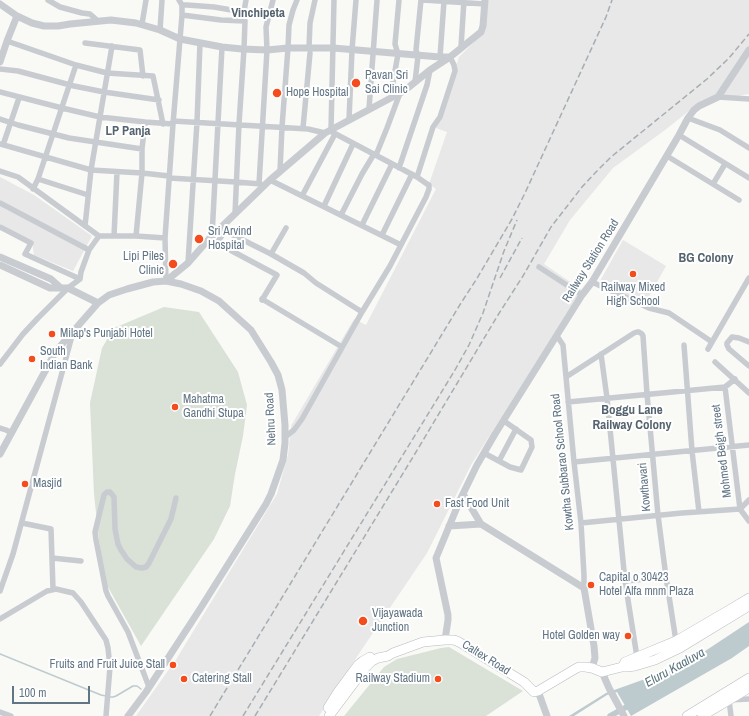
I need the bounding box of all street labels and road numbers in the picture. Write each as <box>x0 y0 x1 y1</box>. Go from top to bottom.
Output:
street label: Railway Station Road <box>560 217 622 305</box>
street label: Nehru Road <box>262 392 280 446</box>
street label: Kowtha Subbarao School Road <box>549 393 577 531</box>
street label: Mohmed Beigh street <box>709 403 735 499</box>
street label: Kowthavari <box>636 462 654 512</box>
street label: Caltex Road <box>459 638 513 678</box>

